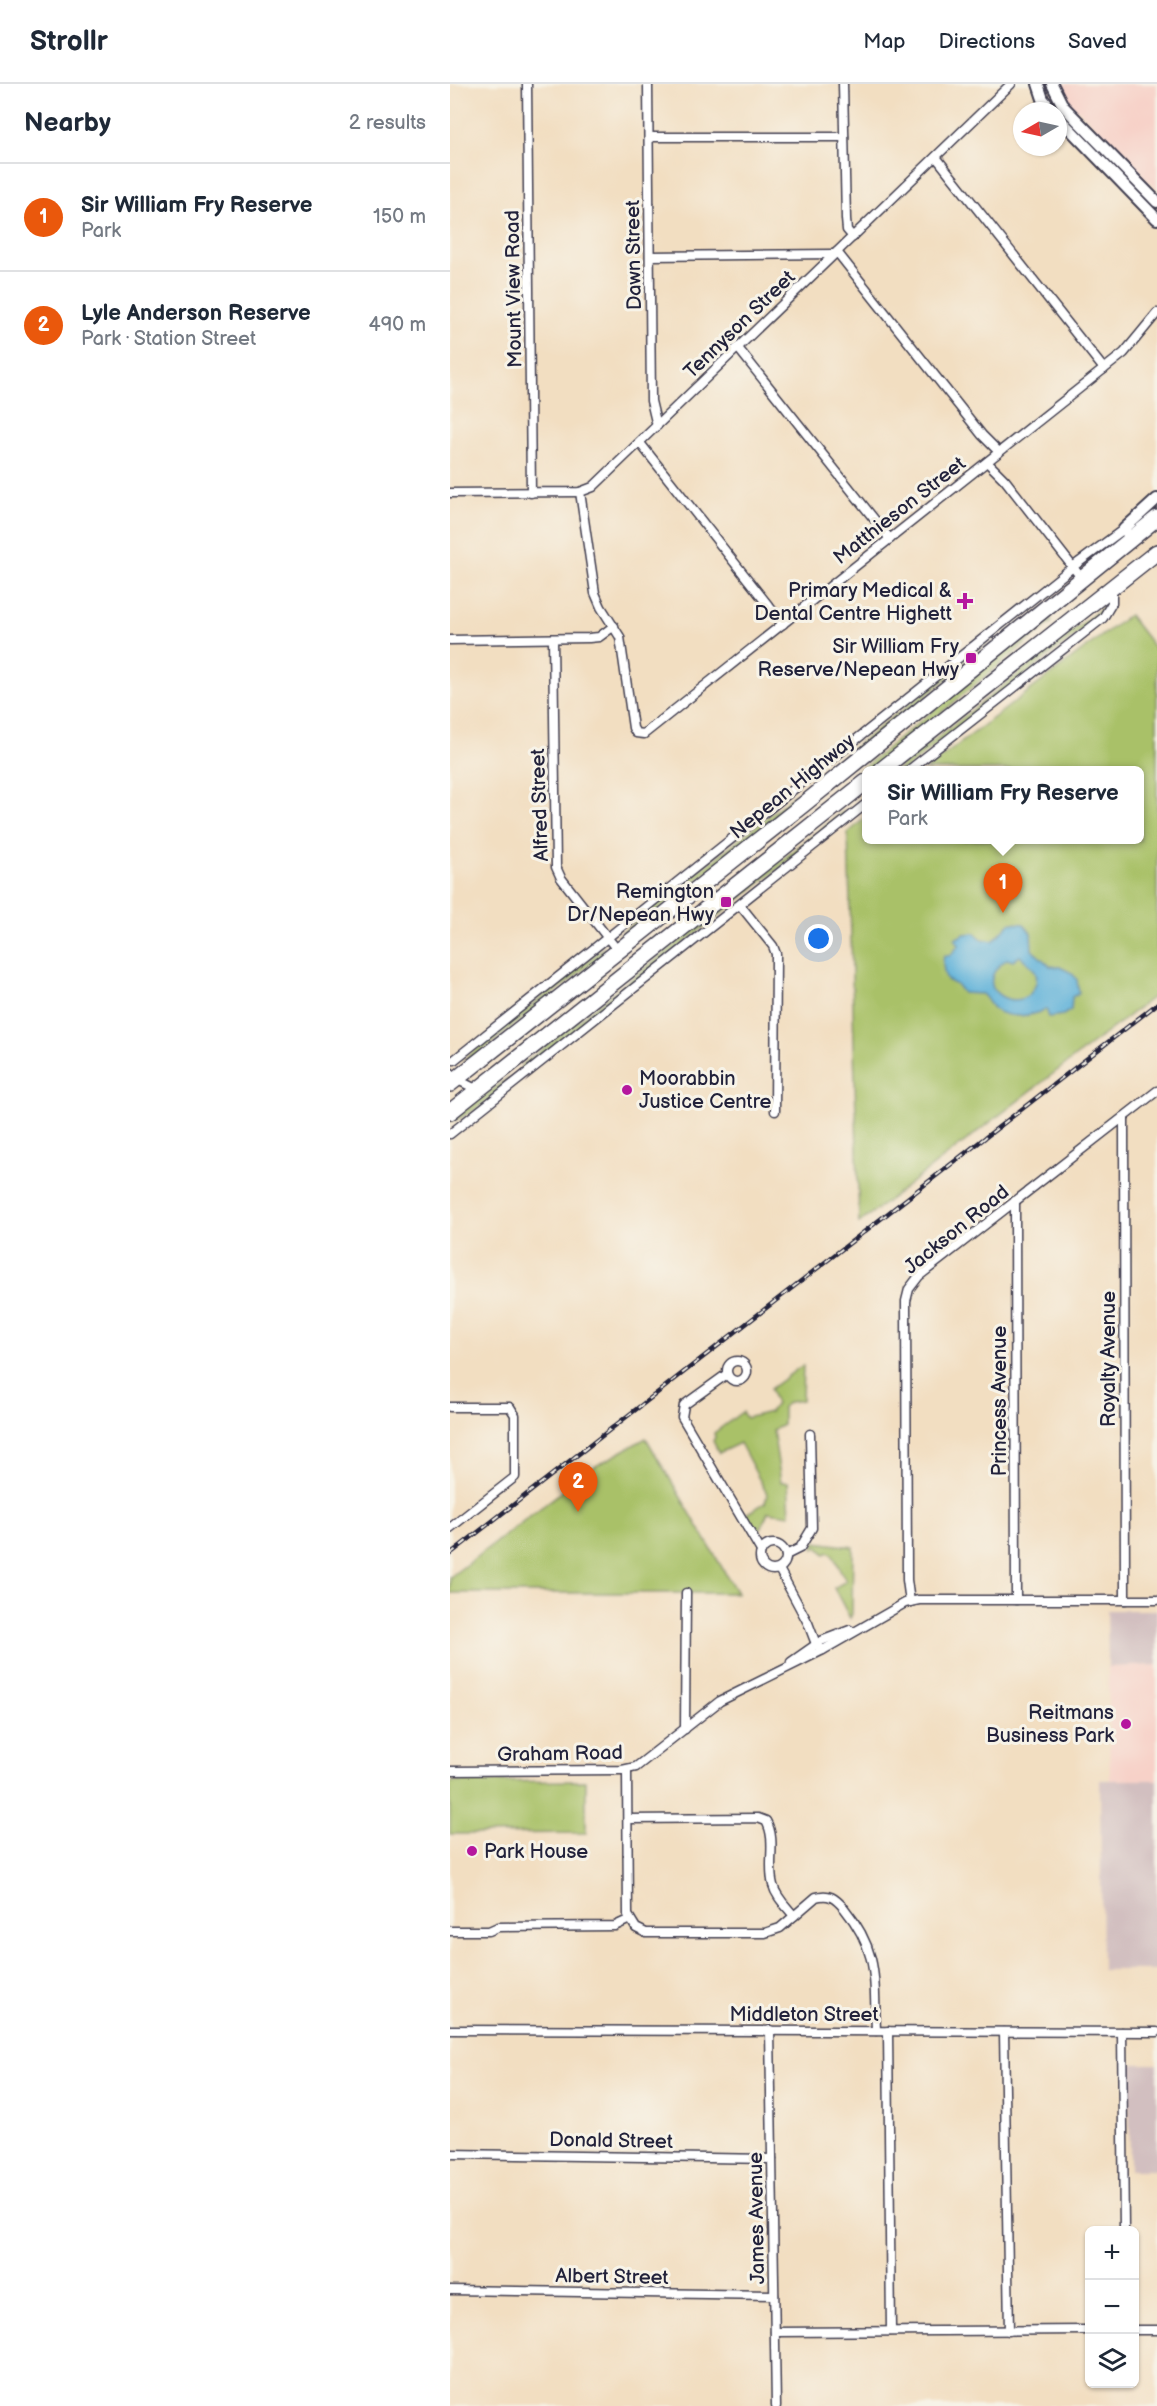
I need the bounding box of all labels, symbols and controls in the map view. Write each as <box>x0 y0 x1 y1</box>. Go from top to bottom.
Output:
text: Strollr <box>30 25 108 58</box>
text: Map <box>863 29 906 54</box>
text: Directions <box>939 29 1035 54</box>
text: Saved <box>1068 29 1127 54</box>
north arrow <box>1013 102 1067 156</box>
text: Nearby <box>24 108 111 139</box>
text: 2 results <box>349 111 426 135</box>
text: Sir William Fry Reserve <box>81 192 312 219</box>
street label: Dawn Street <box>621 200 647 310</box>
text: 1 <box>39 205 48 229</box>
text: 150 m <box>373 205 426 229</box>
street label: Mount View Road <box>501 210 527 368</box>
text: Park <box>81 219 121 243</box>
street label: Tennyson Street <box>679 266 800 384</box>
text: Lyle Anderson Reserve <box>81 300 311 327</box>
text: 2 <box>38 313 49 337</box>
text: 490 m <box>369 313 426 337</box>
text: Park · Station Street <box>81 327 256 351</box>
street label: Matthieson Street <box>829 452 970 570</box>
place label: Primary Medical & Dental Centre Highett <box>754 579 952 626</box>
marker: Primary Medical & Dental Centre Highett <box>956 592 974 610</box>
place label: Sir William Fry Reserve/Nepean Hwy <box>758 635 959 682</box>
marker: Sir William Fry Reserve/Nepean Hwy <box>964 651 978 665</box>
street label: Nepean Highway <box>725 729 860 844</box>
street label: Alfred Street <box>526 748 554 862</box>
popup <box>862 766 1144 844</box>
text: Sir William Fry Reserve <box>887 780 1119 807</box>
text: Park <box>887 807 927 831</box>
pin: 1 <box>984 864 1022 913</box>
place label: Remington Dr/Nepean Hwy <box>567 880 714 927</box>
marker: Remington Dr/Nepean Hwy <box>719 895 733 909</box>
your location <box>804 924 833 953</box>
place label: Moorabbin Justice Centre <box>639 1067 771 1114</box>
marker: Moorabbin Justice Centre <box>620 1083 634 1097</box>
street label: Jackson Road <box>899 1180 1014 1279</box>
street label: Royalty Avenue <box>1097 1291 1121 1427</box>
street label: Princess Avenue <box>988 1326 1012 1476</box>
pin: 2 <box>558 1462 598 1512</box>
place label: Reitmans Business Park <box>986 1701 1114 1748</box>
marker: Reitmans Business Park <box>1119 1717 1133 1731</box>
street label: Graham Road <box>497 1741 623 1767</box>
place label: Park House <box>484 1840 588 1864</box>
marker: Park House <box>465 1844 479 1858</box>
street label: Middleton Street <box>729 2003 879 2027</box>
street label: Donald Street <box>549 2128 673 2154</box>
street label: James Avenue <box>744 2152 770 2284</box>
map controls <box>1085 2226 1139 2388</box>
button: + <box>1085 2226 1139 2280</box>
street label: Albert Street <box>555 2264 669 2290</box>
button: − <box>1085 2280 1139 2334</box>
button: layers <box>1085 2334 1139 2388</box>

